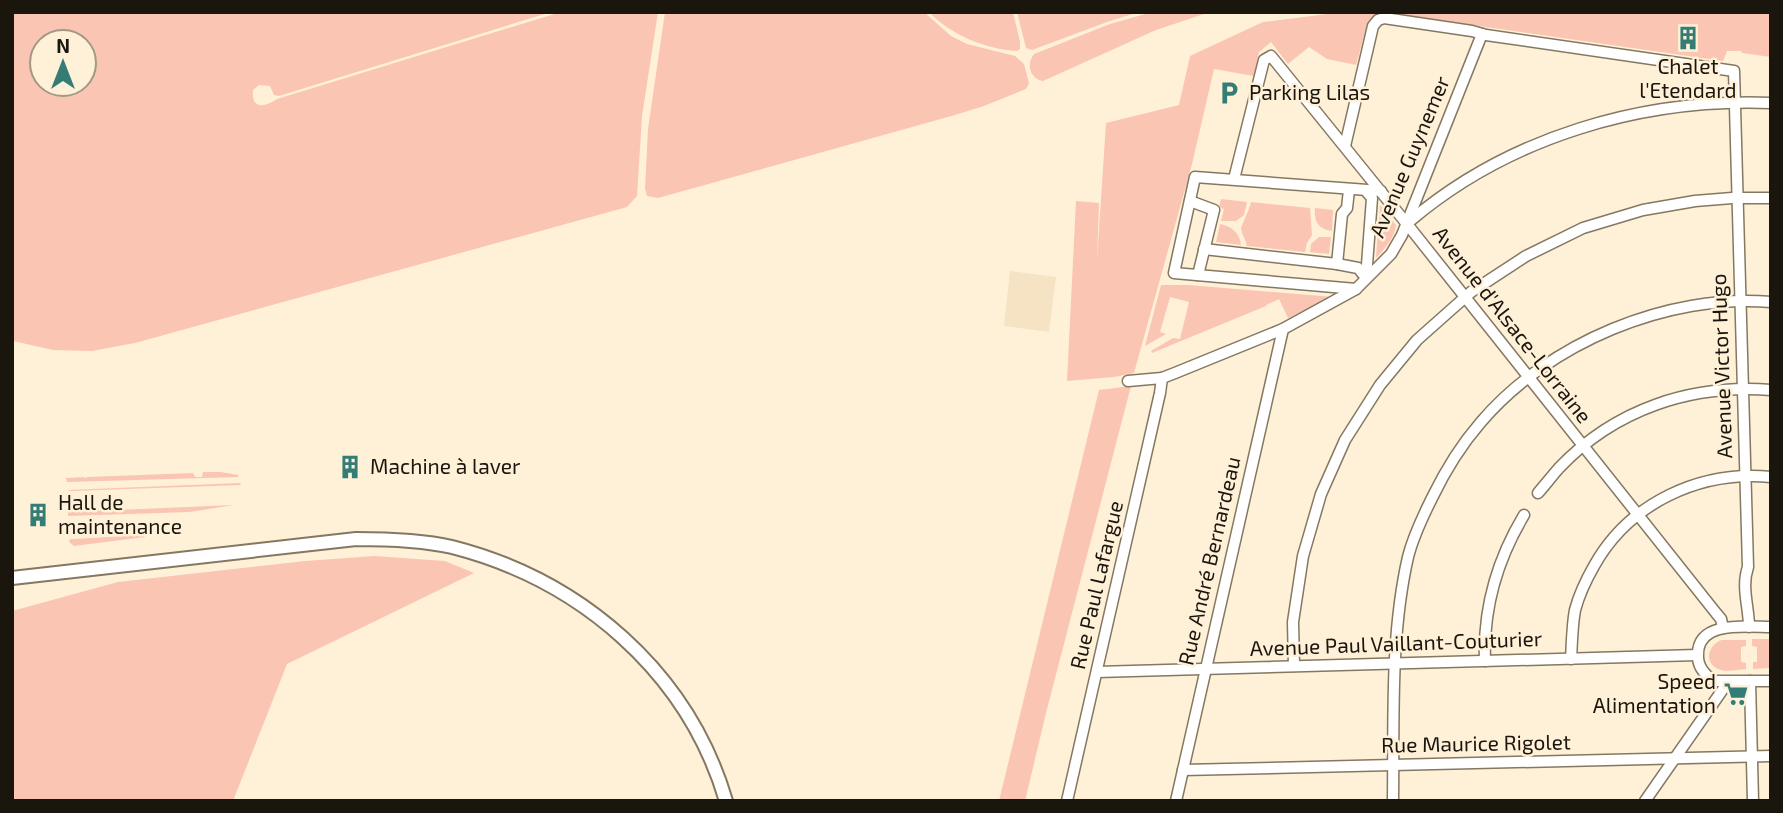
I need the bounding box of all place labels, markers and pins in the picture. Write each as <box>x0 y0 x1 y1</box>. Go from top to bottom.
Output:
building icon: Chalet l'Etendard <box>1674 24 1702 52</box>
place label: Chalet l'Etendard <box>1639 53 1737 102</box>
parking icon: Parking Lilas <box>1215 79 1243 107</box>
place label: Parking Lilas <box>1249 79 1370 104</box>
building icon: Machine à laver <box>336 453 364 481</box>
place label: Machine à laver <box>370 453 521 478</box>
place label: Hall de maintenance <box>58 489 182 538</box>
building icon: Hall de maintenance <box>24 501 52 529</box>
place label: Speed Alimentation <box>1593 668 1716 717</box>
supermarket icon: Speed Alimentation <box>1722 680 1750 708</box>

